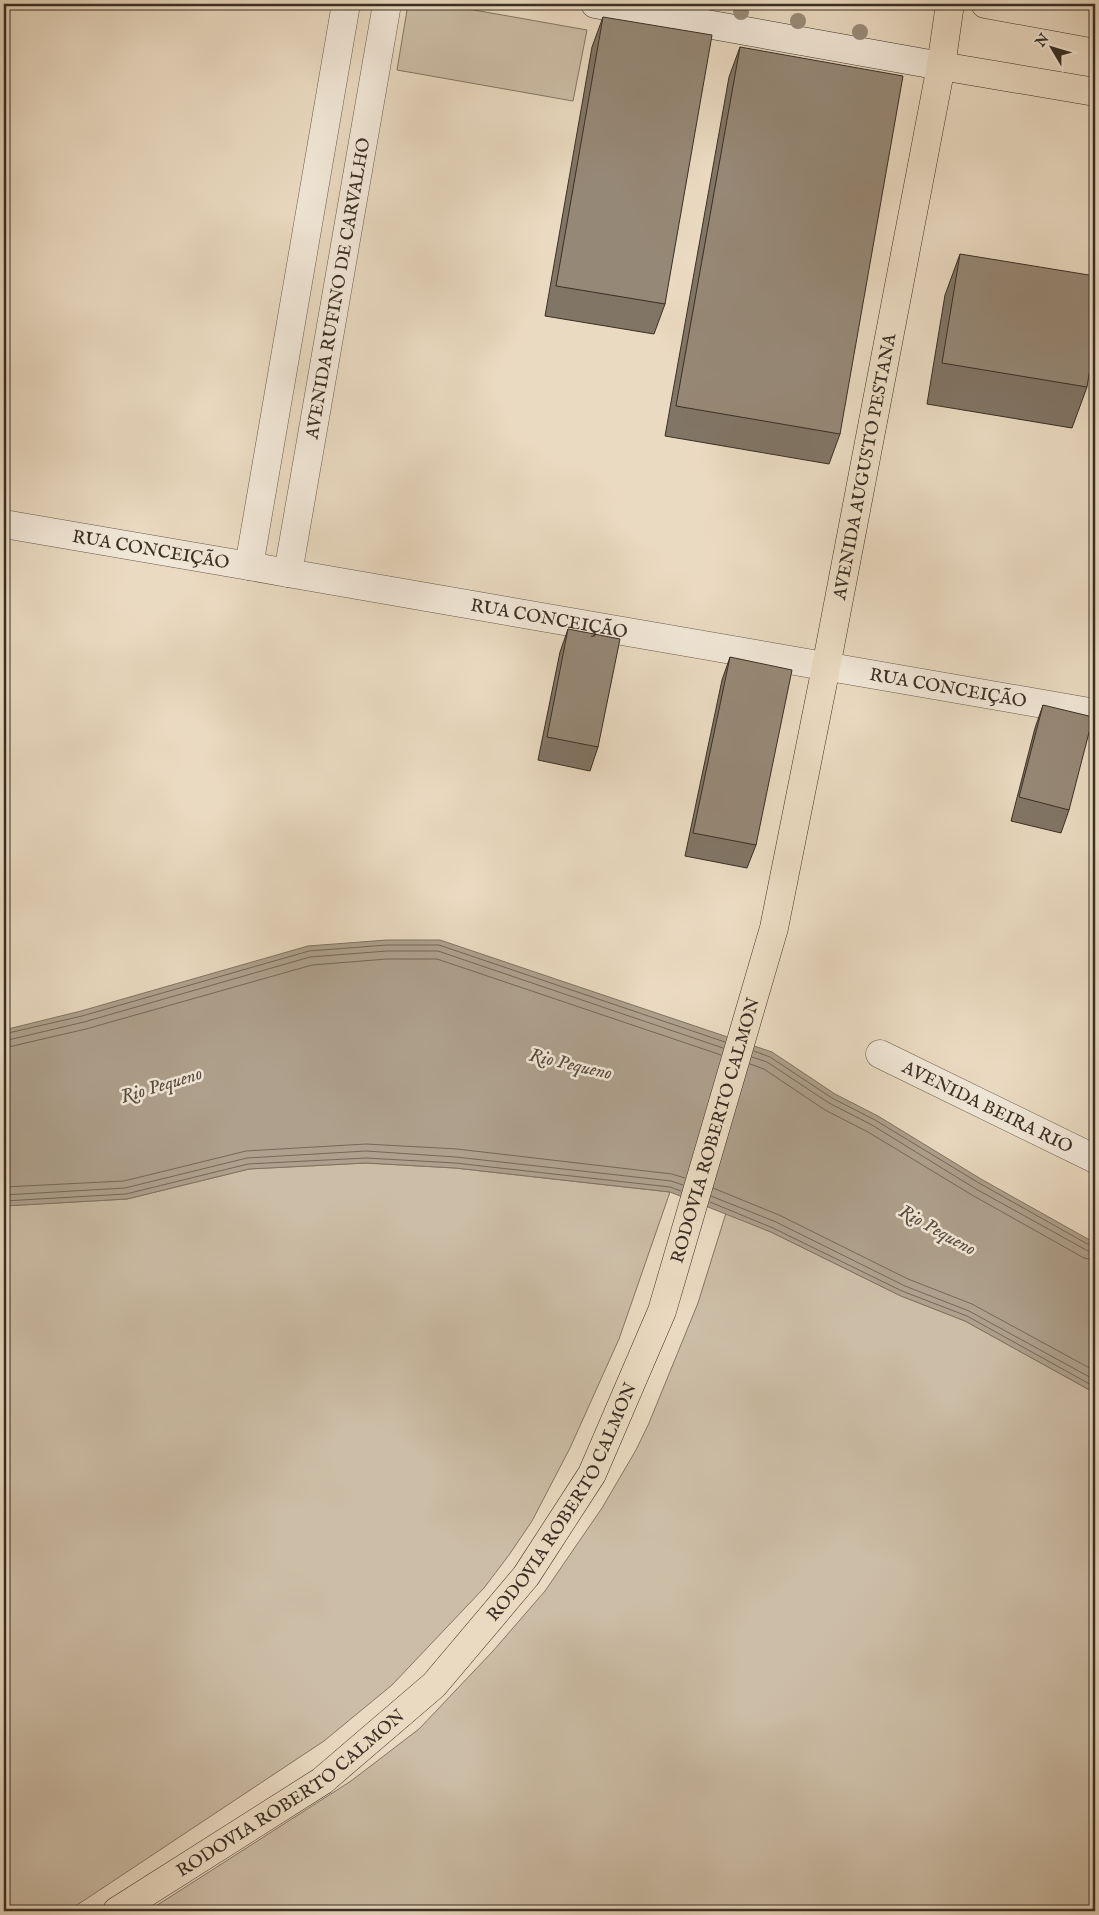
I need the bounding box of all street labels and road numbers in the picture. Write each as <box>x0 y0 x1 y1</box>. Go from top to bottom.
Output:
street label: AVENIDA RUFINO DE CARVALHO <box>301 136 377 442</box>
street label: AVENIDA AUGUSTO PESTANA <box>829 331 903 603</box>
street label: RUA CONCEIÇÃO <box>70 526 231 575</box>
street label: RUA CONCEIÇÃO <box>468 595 629 645</box>
street label: RUA CONCEIÇÃO <box>868 664 1028 714</box>
street label: RODOVIA ROBERTO CALMON <box>667 995 766 1266</box>
street label: AVENIDA BEIRA RIO <box>897 1056 1076 1159</box>
street label: RODOVIA ROBERTO CALMON <box>482 1379 643 1627</box>
street label: RODOVIA ROBERTO CALMON <box>173 1705 410 1883</box>

